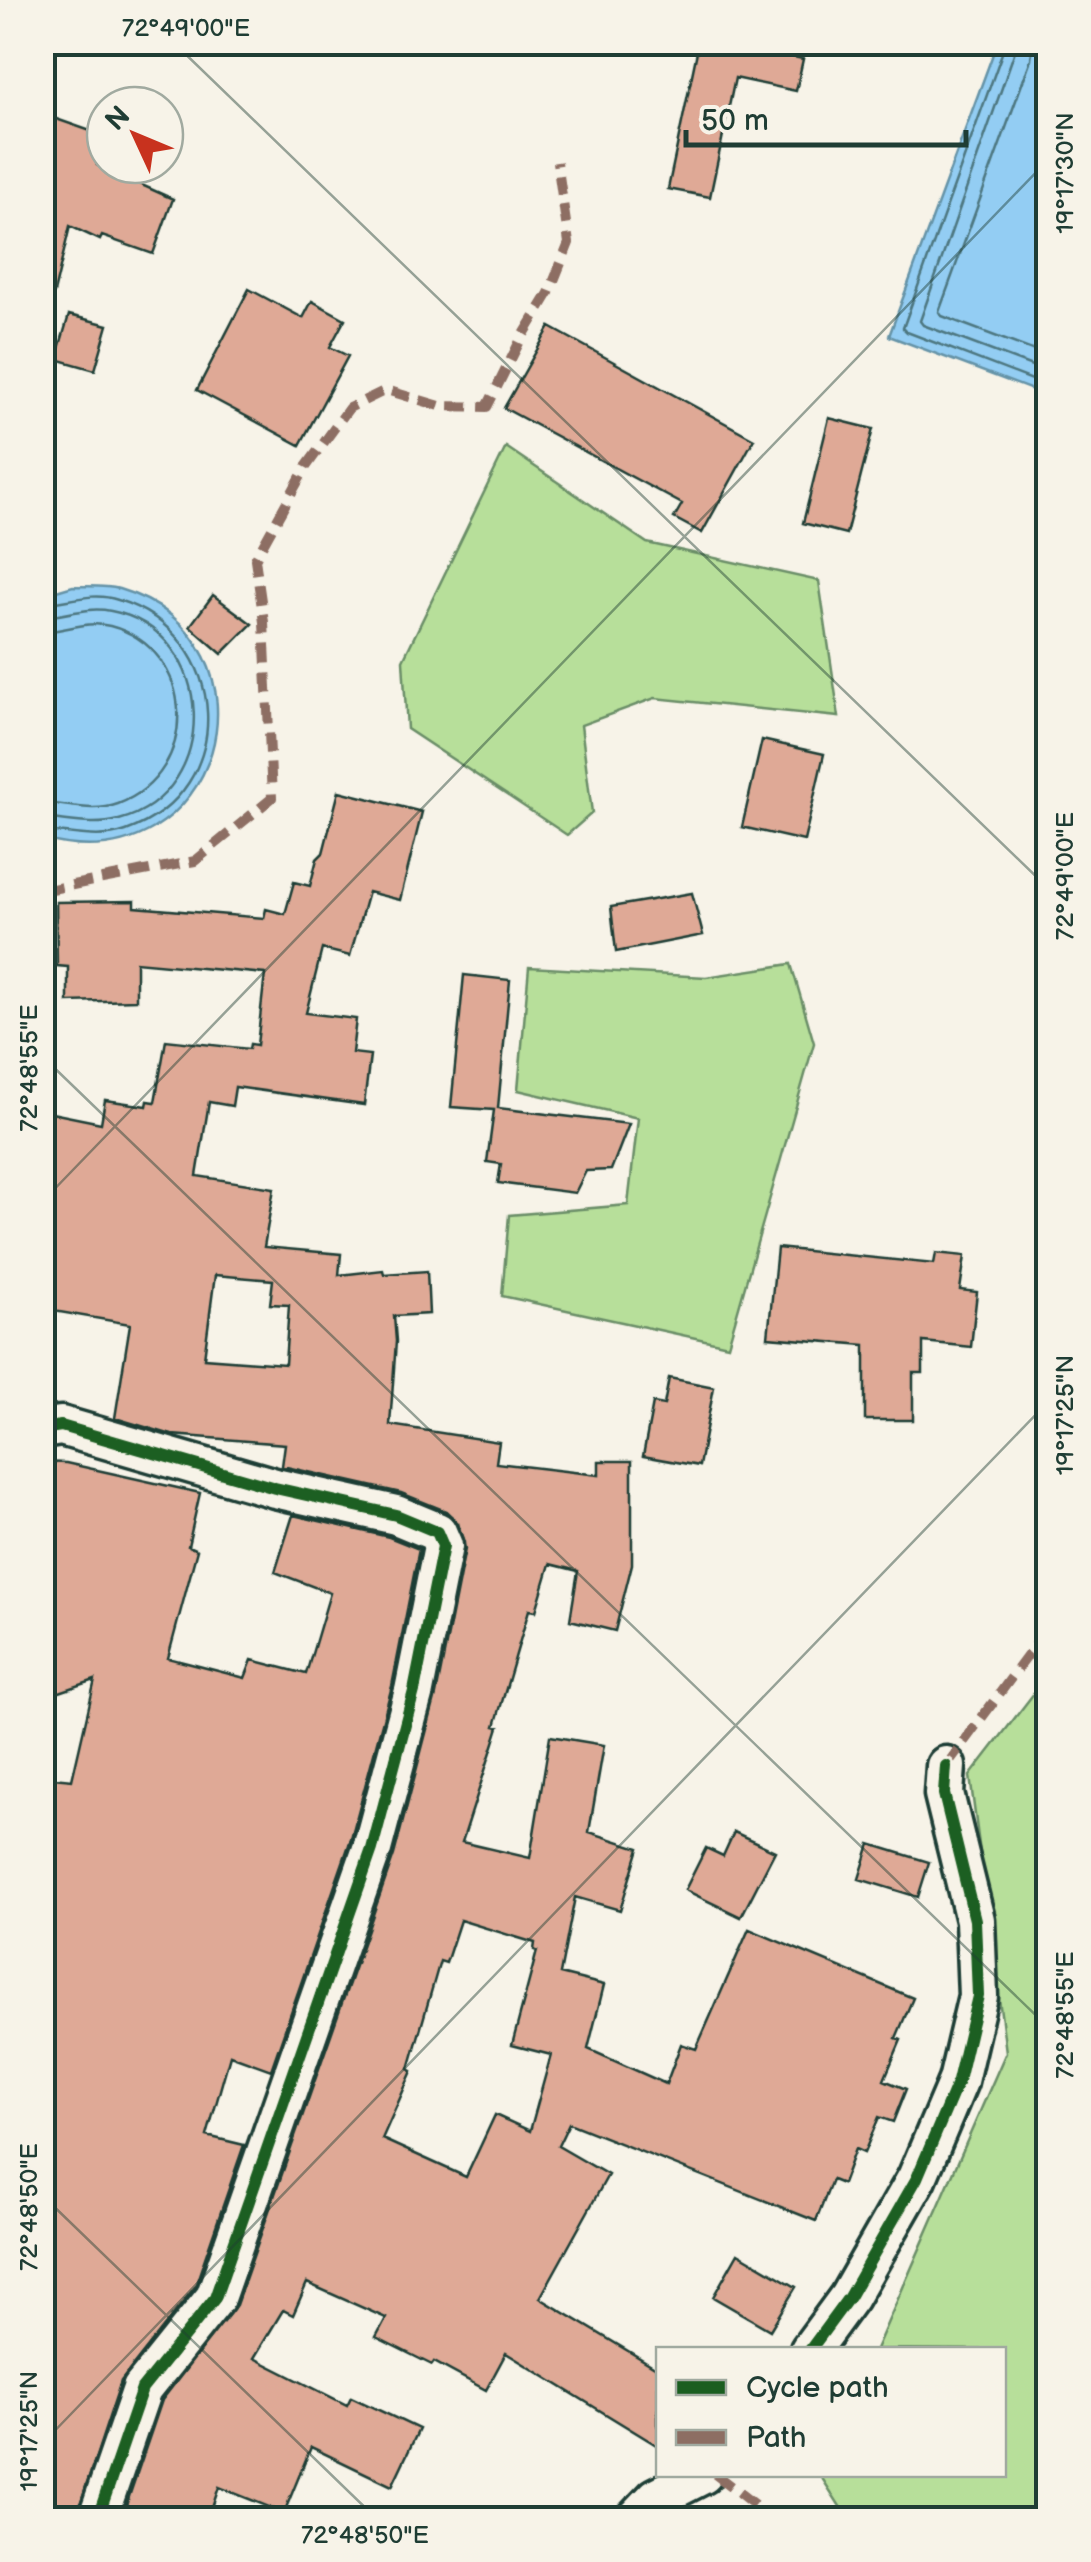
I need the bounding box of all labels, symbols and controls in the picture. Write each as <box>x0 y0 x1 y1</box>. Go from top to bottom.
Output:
text: 72°49'00"E <box>122 13 250 44</box>
north arrow <box>85 85 185 185</box>
scale bar <box>686 85 966 147</box>
text: N <box>99 100 137 138</box>
text: 50 m <box>701 103 769 139</box>
text: 19°17'30"N <box>1050 112 1081 234</box>
text: 72°49'00"E <box>1050 812 1081 940</box>
text: 72°48'55"E <box>14 1004 45 1132</box>
text: 19°17'25"N <box>1050 1355 1081 1475</box>
text: 72°48'55"E <box>1050 1951 1081 2079</box>
text: 72°48'50"E <box>14 2143 45 2271</box>
legend <box>656 2347 1006 2477</box>
text: Cycle path <box>746 2370 889 2406</box>
text: 19°17'25"N <box>14 2371 45 2491</box>
text: Path <box>746 2420 806 2456</box>
text: 72°48'50"E <box>301 2520 429 2551</box>

